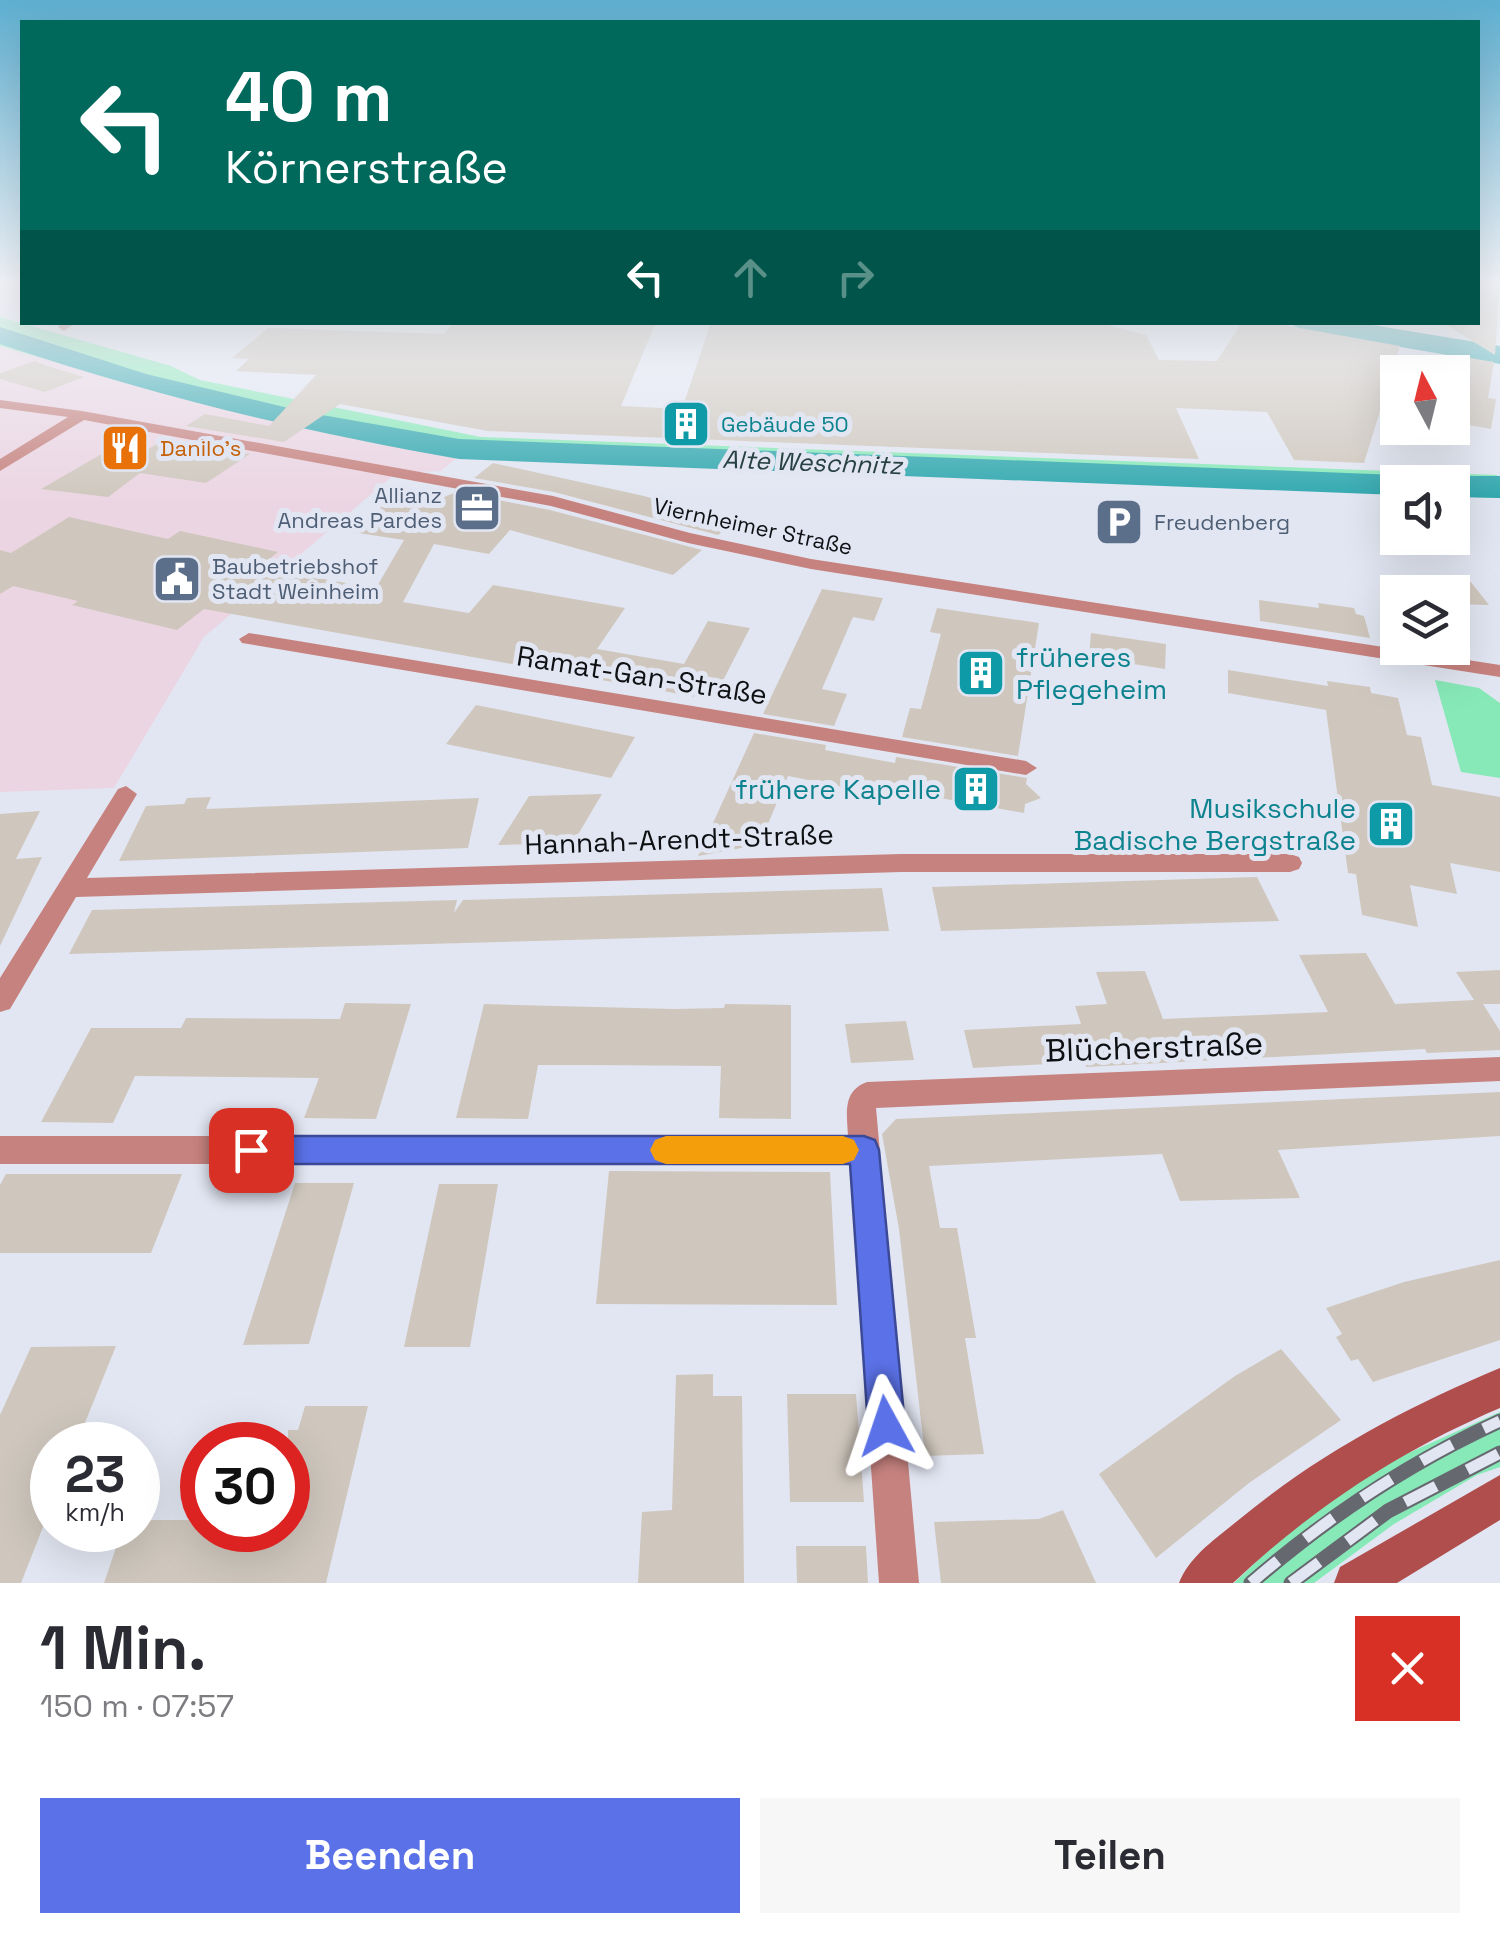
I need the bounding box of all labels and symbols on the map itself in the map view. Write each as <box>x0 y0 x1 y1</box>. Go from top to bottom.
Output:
north arrow <box>1380 355 1470 445</box>
building icon: Gebäude 50 <box>660 398 712 450</box>
place label: Gebäude 50 <box>721 410 849 438</box>
restaurant icon: Danilo's <box>99 422 151 474</box>
place label: Danilo's <box>160 434 241 462</box>
water label: Alte Weschnitz <box>722 443 904 481</box>
place label: Allianz Andreas Pardes <box>277 481 442 534</box>
office icon: Allianz Andreas Pardes <box>451 482 503 534</box>
street label: Viernheimer Straße <box>651 491 855 561</box>
parking icon: Freudenberg <box>1093 496 1145 548</box>
place label: Freudenberg <box>1154 508 1290 536</box>
place label: Baubetriebshof Stadt Weinheim <box>212 552 379 605</box>
public building icon: Baubetriebshof Stadt Weinheim <box>151 553 203 605</box>
street label: Ramat-Gan-Straße <box>514 637 770 713</box>
place label: früheres Pflegeheim <box>1016 639 1167 707</box>
building icon: früheres Pflegeheim <box>955 647 1007 699</box>
building icon: frühere Kapelle <box>950 763 1002 815</box>
place label: frühere Kapelle <box>735 771 941 807</box>
place label: Musikschule Badische Bergstraße <box>1074 790 1356 858</box>
building icon: Musikschule Badische Bergstraße <box>1365 798 1417 850</box>
street label: Hannah-Arendt-Straße <box>524 816 834 862</box>
street label: Blücherstraße <box>1044 1023 1264 1071</box>
pin <box>209 1108 294 1193</box>
position arrow <box>834 1374 938 1478</box>
speed limit sign: 30 <box>180 1422 310 1552</box>

